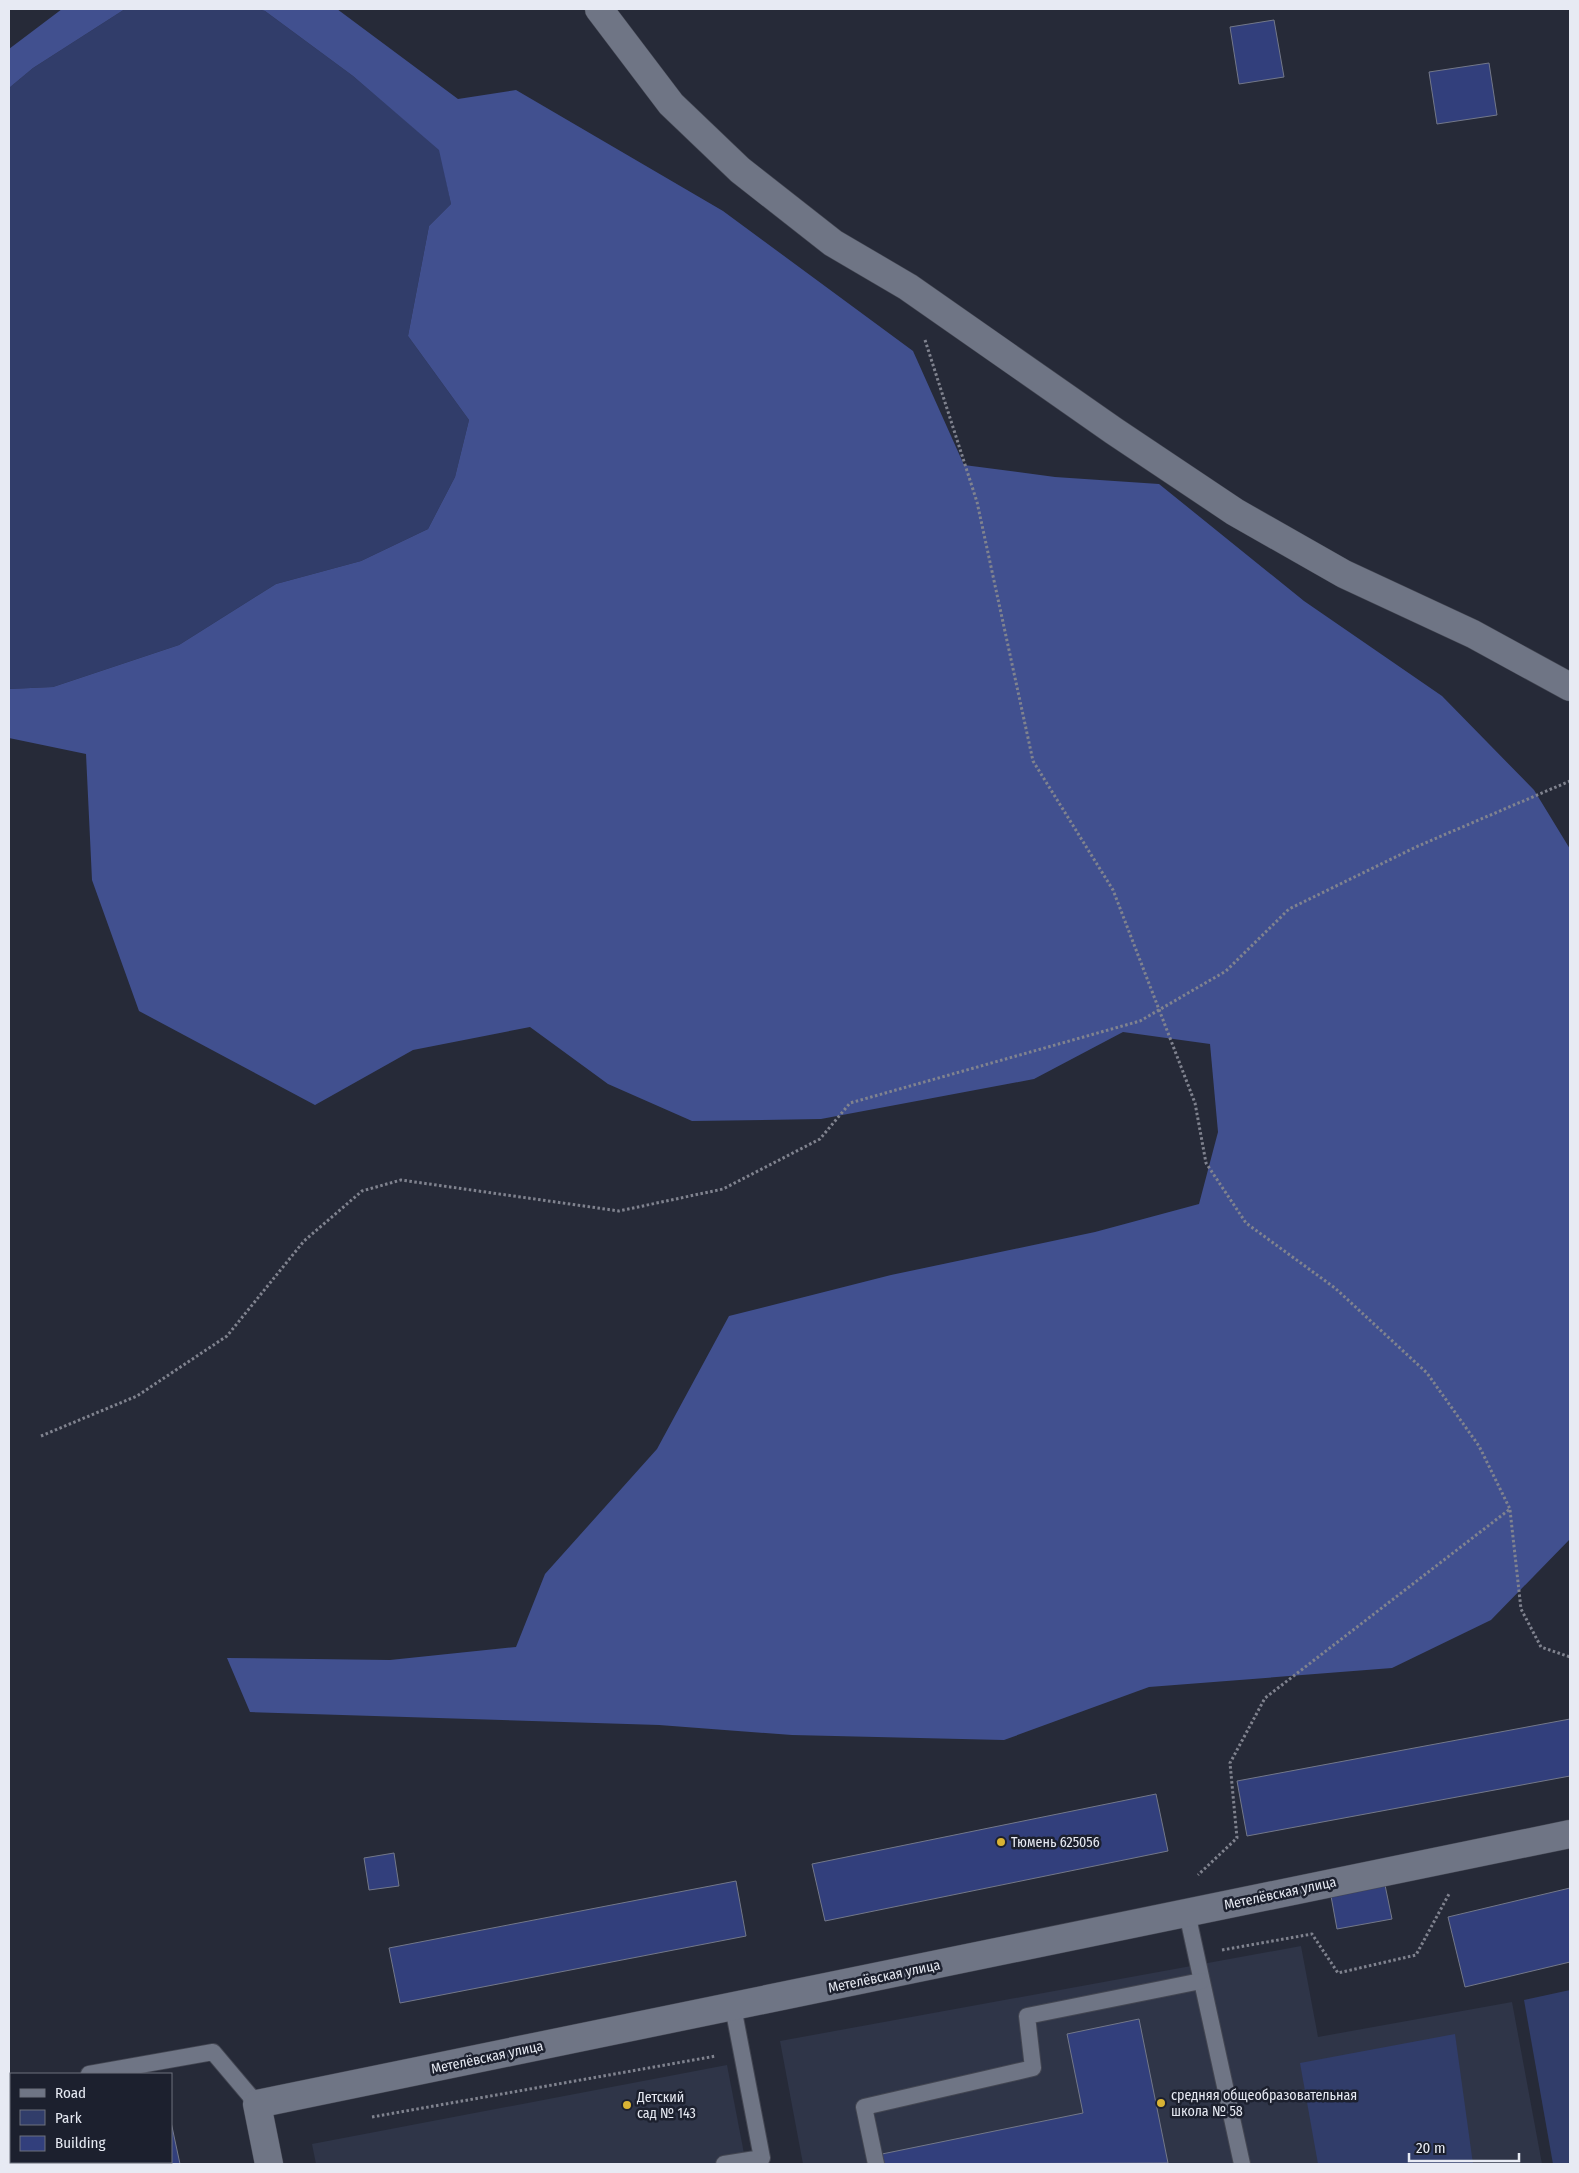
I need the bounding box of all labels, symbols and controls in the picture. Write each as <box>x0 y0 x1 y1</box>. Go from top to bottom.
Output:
place label: Тюмень 625056 <box>1011 1834 1100 1851</box>
marker: Тюмень 625056 <box>995 1836 1007 1848</box>
street label: Метелёвская улица <box>1222 1873 1338 1914</box>
street label: Метелёвская улица <box>826 1956 942 1997</box>
street label: Метелёвская улица <box>429 2037 545 2078</box>
legend <box>10 2073 172 2163</box>
text: Road <box>55 2084 86 2102</box>
place label: средняя общеобразовательная школа № 58 <box>1171 2087 1357 2120</box>
place label: Детский сад № 143 <box>636 2089 696 2122</box>
marker: средняя общеобразовательная школа № 58 <box>1155 2097 1167 2109</box>
marker: Детский сад № 143 <box>621 2099 633 2111</box>
text: Park <box>55 2109 82 2127</box>
scale bar <box>1409 2130 1519 2162</box>
text: Building <box>55 2134 106 2152</box>
text: 20 m <box>1416 2139 1446 2157</box>

